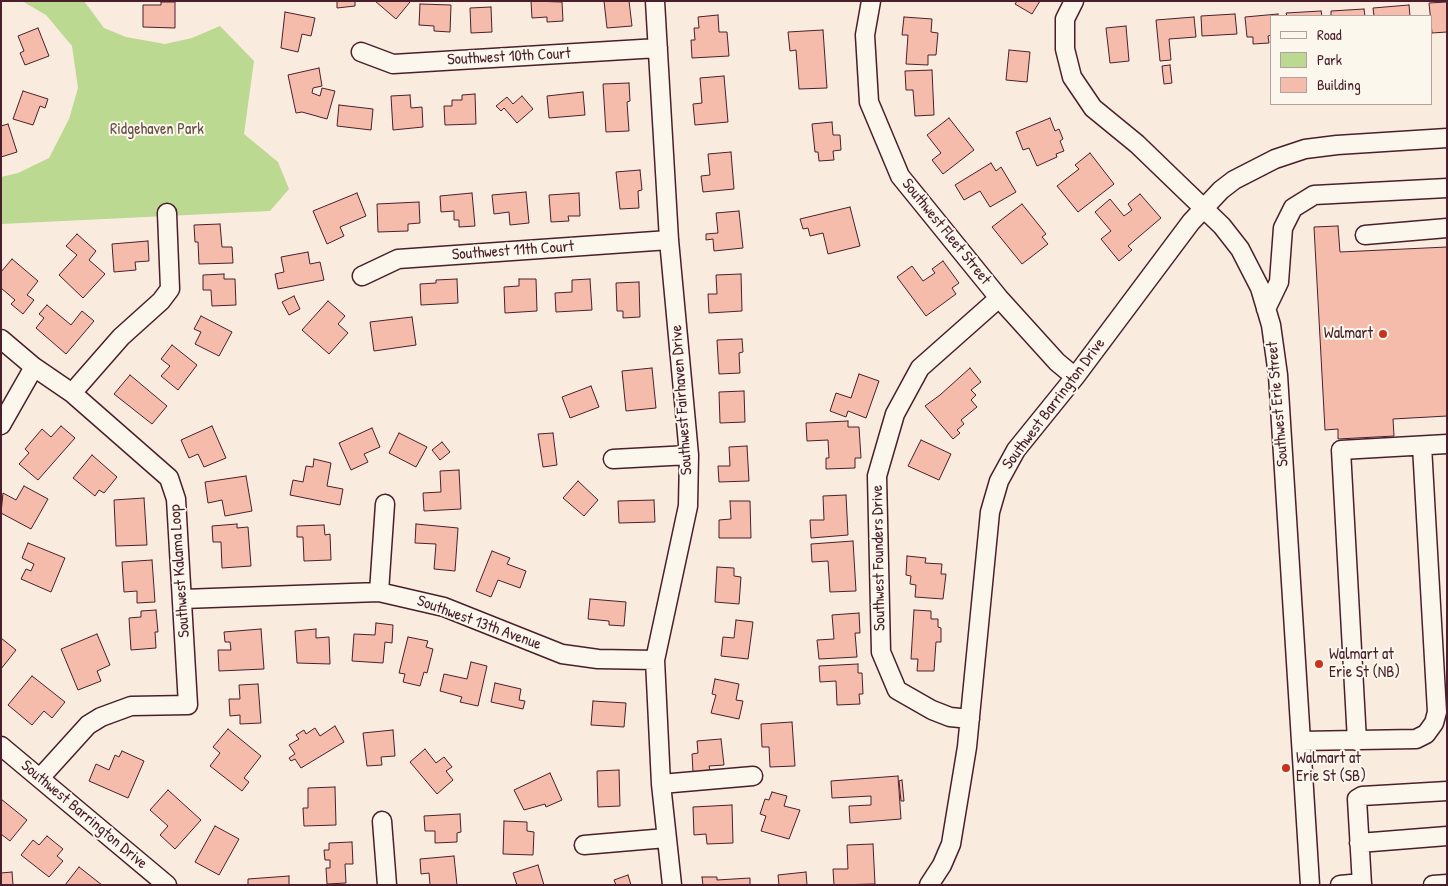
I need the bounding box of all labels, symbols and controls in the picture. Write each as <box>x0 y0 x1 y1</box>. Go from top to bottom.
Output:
legend <box>1270 15 1433 105</box>
text: Road <box>1317 24 1342 45</box>
street label: Southwest 10th Court <box>447 44 571 70</box>
text: Park <box>1317 49 1342 70</box>
text: Building <box>1317 74 1361 95</box>
park label: Ridgehaven Park <box>110 120 204 140</box>
street label: Southwest Fleet Street <box>897 175 995 289</box>
street label: Southwest 11th Court <box>451 237 575 265</box>
street label: Southwest Fairhaven Drive <box>667 324 697 476</box>
place label: Walmart <box>1324 324 1373 344</box>
marker: Walmart <box>1377 328 1389 340</box>
street label: Southwest Barrington Drive <box>998 335 1110 473</box>
street label: Southwest Erie Street <box>1263 341 1293 467</box>
street label: Southwest Founders Drive <box>868 485 890 631</box>
street label: Southwest Kalama Loop <box>166 504 194 638</box>
street label: Southwest 13th Avenue <box>414 592 544 654</box>
place label: Walmart at Erie St (NB) <box>1329 645 1400 683</box>
marker: Walmart at Erie St (NB) <box>1313 658 1325 670</box>
place label: Walmart at Erie St (SB) <box>1296 749 1366 787</box>
street label: Southwest Barrington Drive <box>17 756 151 874</box>
marker: Walmart at Erie St (SB) <box>1280 762 1292 774</box>

